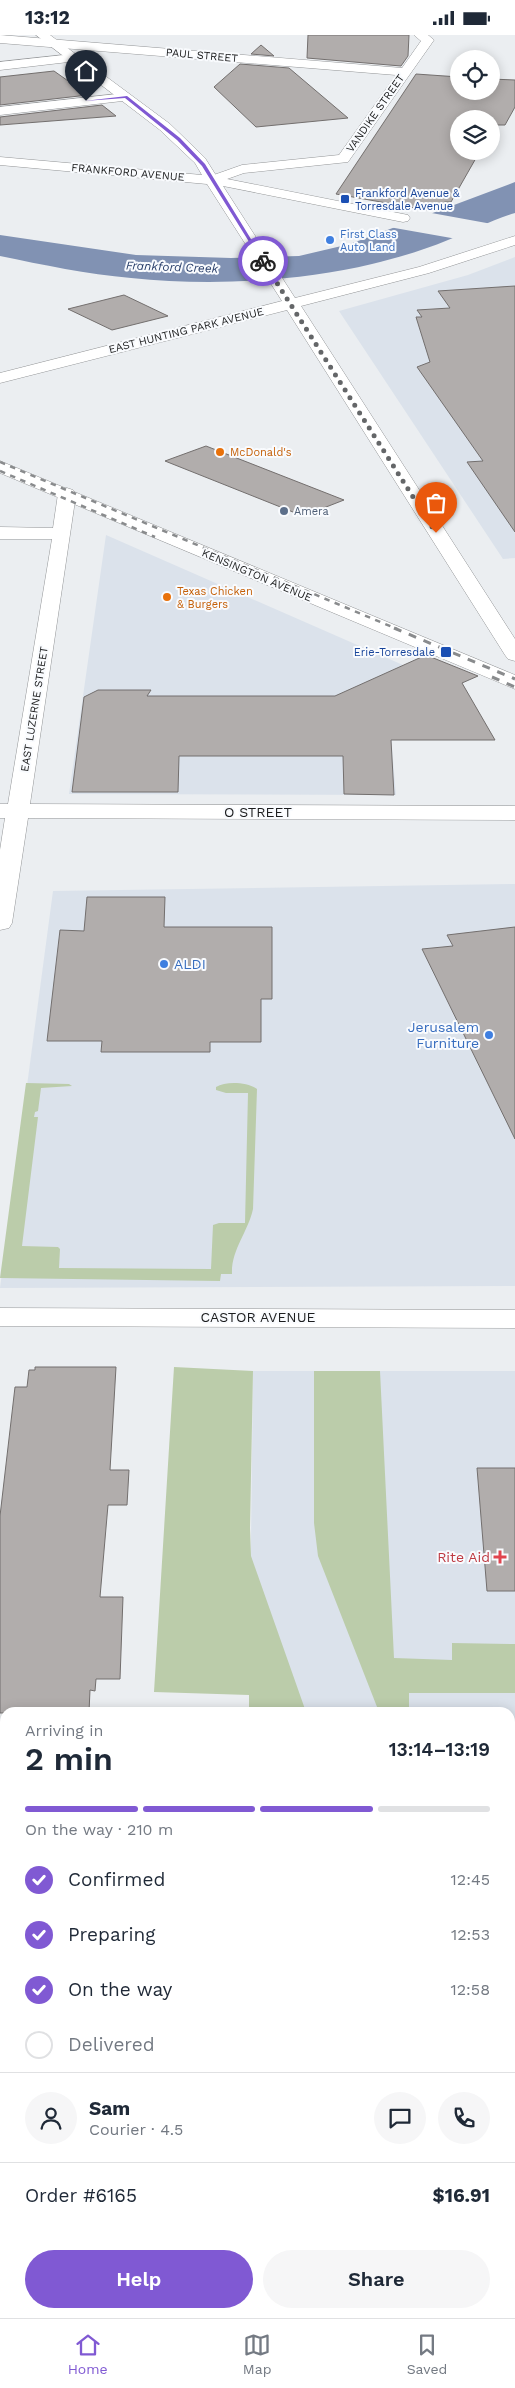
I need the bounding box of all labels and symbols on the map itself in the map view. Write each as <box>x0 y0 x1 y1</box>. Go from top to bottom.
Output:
street label: PAUL STREET <box>165 46 239 65</box>
pin <box>65 50 107 101</box>
street label: VANDIKE STREET <box>344 71 407 155</box>
street label: FRANKFORD AVENUE <box>71 161 185 184</box>
place label: Frankford Avenue & Torresdale Avenue <box>355 187 460 213</box>
marker: Frankford Avenue & Torresdale Avenue <box>339 193 351 205</box>
place label: First Class Auto Land <box>340 228 397 254</box>
marker: First Class Auto Land <box>324 234 336 246</box>
courier <box>238 236 288 286</box>
water label: Frankford Creek <box>126 258 219 276</box>
street label: EAST HUNTING PARK AVENUE <box>107 305 265 356</box>
marker: McDonald's <box>214 446 226 458</box>
place label: McDonald's <box>230 446 292 459</box>
pin <box>415 482 457 533</box>
marker: Amera <box>278 505 290 517</box>
place label: Amera <box>294 505 329 518</box>
street label: KENSINGTON AVENUE <box>200 546 314 605</box>
place label: Texas Chicken & Burgers <box>177 585 253 611</box>
marker: Texas Chicken & Burgers <box>161 591 173 603</box>
street label: EAST LUZERNE STREET <box>18 645 51 773</box>
marker: Erie-Torresdale <box>439 645 453 659</box>
place label: Erie-Torresdale <box>354 646 435 659</box>
street label: O STREET <box>224 804 292 820</box>
place label: ALDI <box>174 956 206 972</box>
marker: ALDI <box>158 958 170 970</box>
place label: Jerusalem Furniture <box>408 1019 479 1051</box>
marker: Jerusalem Furniture <box>483 1029 495 1041</box>
street label: CASTOR AVENUE <box>201 1309 316 1325</box>
place label: Rite Aid <box>437 1549 490 1565</box>
marker: Rite Aid <box>494 1551 506 1563</box>

